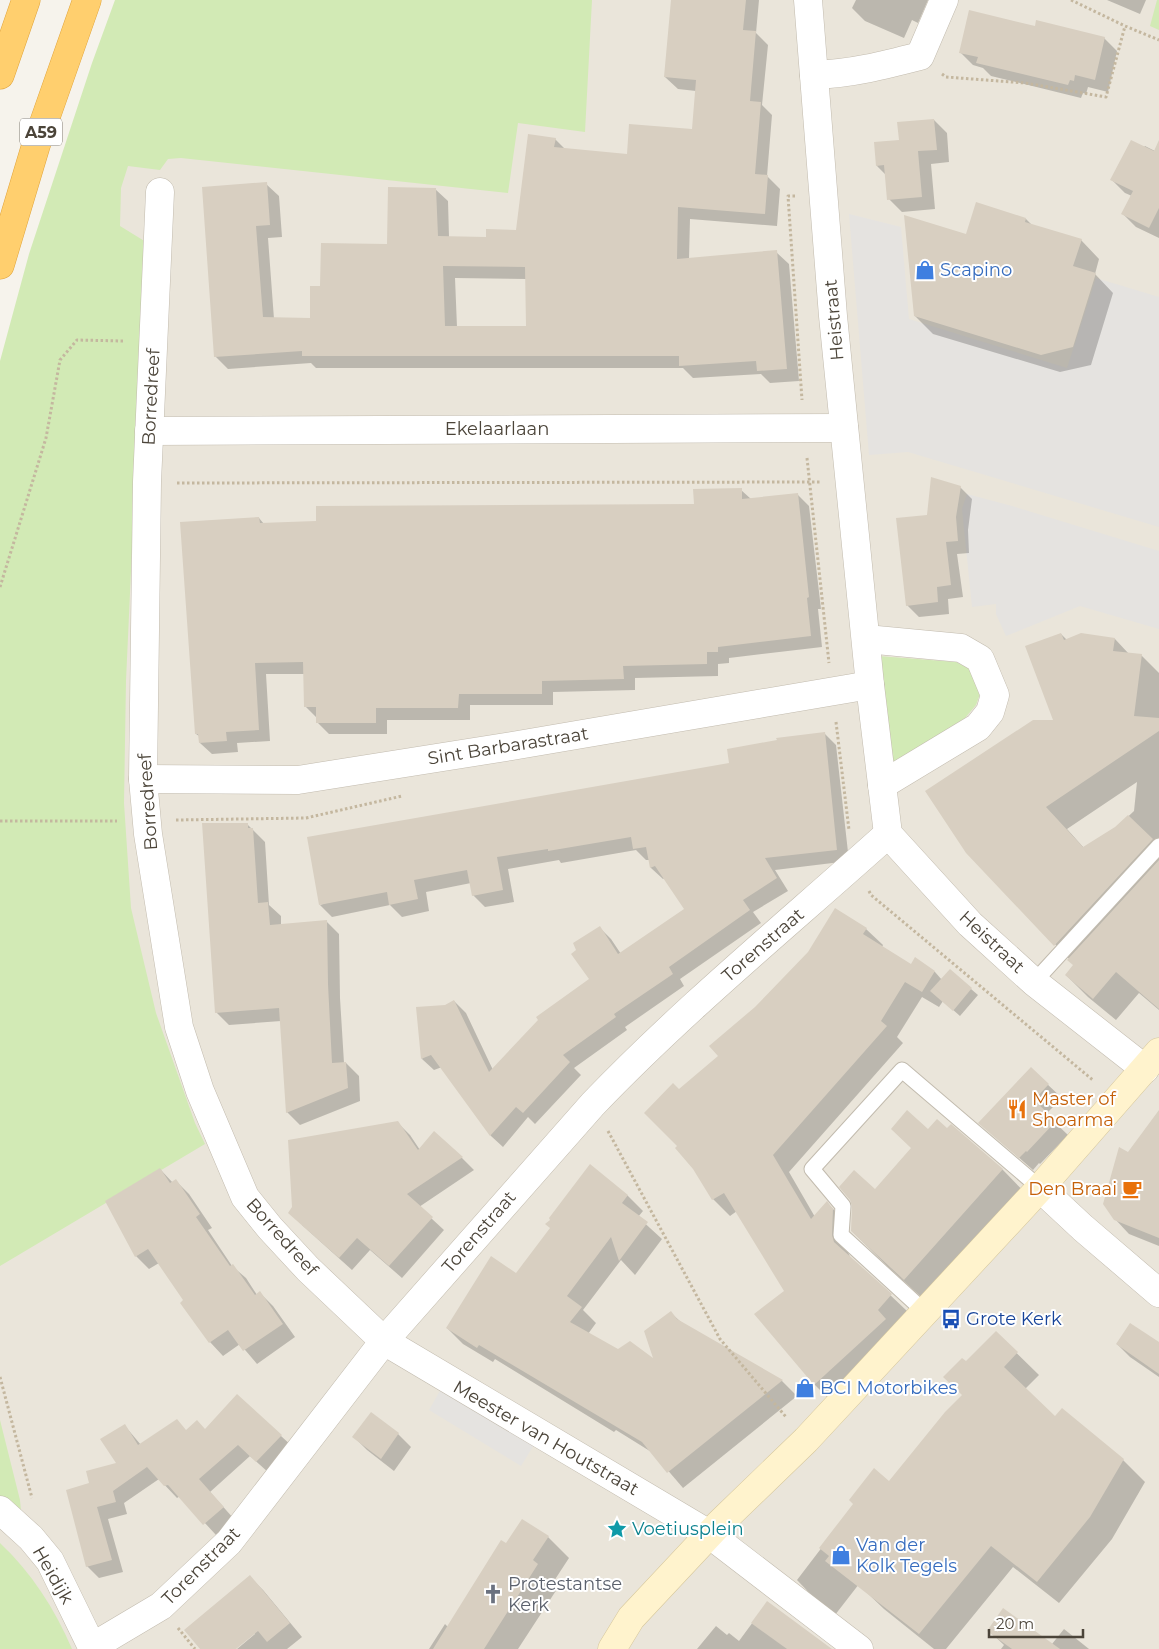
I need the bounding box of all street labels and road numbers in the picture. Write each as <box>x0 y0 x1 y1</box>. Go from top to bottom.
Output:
road number: A59 <box>20 118 62 146</box>
street label: Heistraat <box>819 278 849 362</box>
street label: Borredreef <box>137 347 165 446</box>
street label: Ekelaarlaan <box>445 418 549 440</box>
street label: Sint Barbarastraat <box>426 722 590 770</box>
street label: Borredreef <box>134 752 162 851</box>
street label: Torenstraat <box>717 903 809 987</box>
street label: Heistraat <box>955 906 1029 978</box>
street label: Torenstraat <box>437 1186 521 1278</box>
street label: Borredreef <box>241 1194 323 1281</box>
street label: Meester van Houtstraat <box>449 1376 643 1500</box>
street label: Torenstraat <box>157 1522 245 1610</box>
street label: Heidijk <box>28 1542 78 1608</box>

